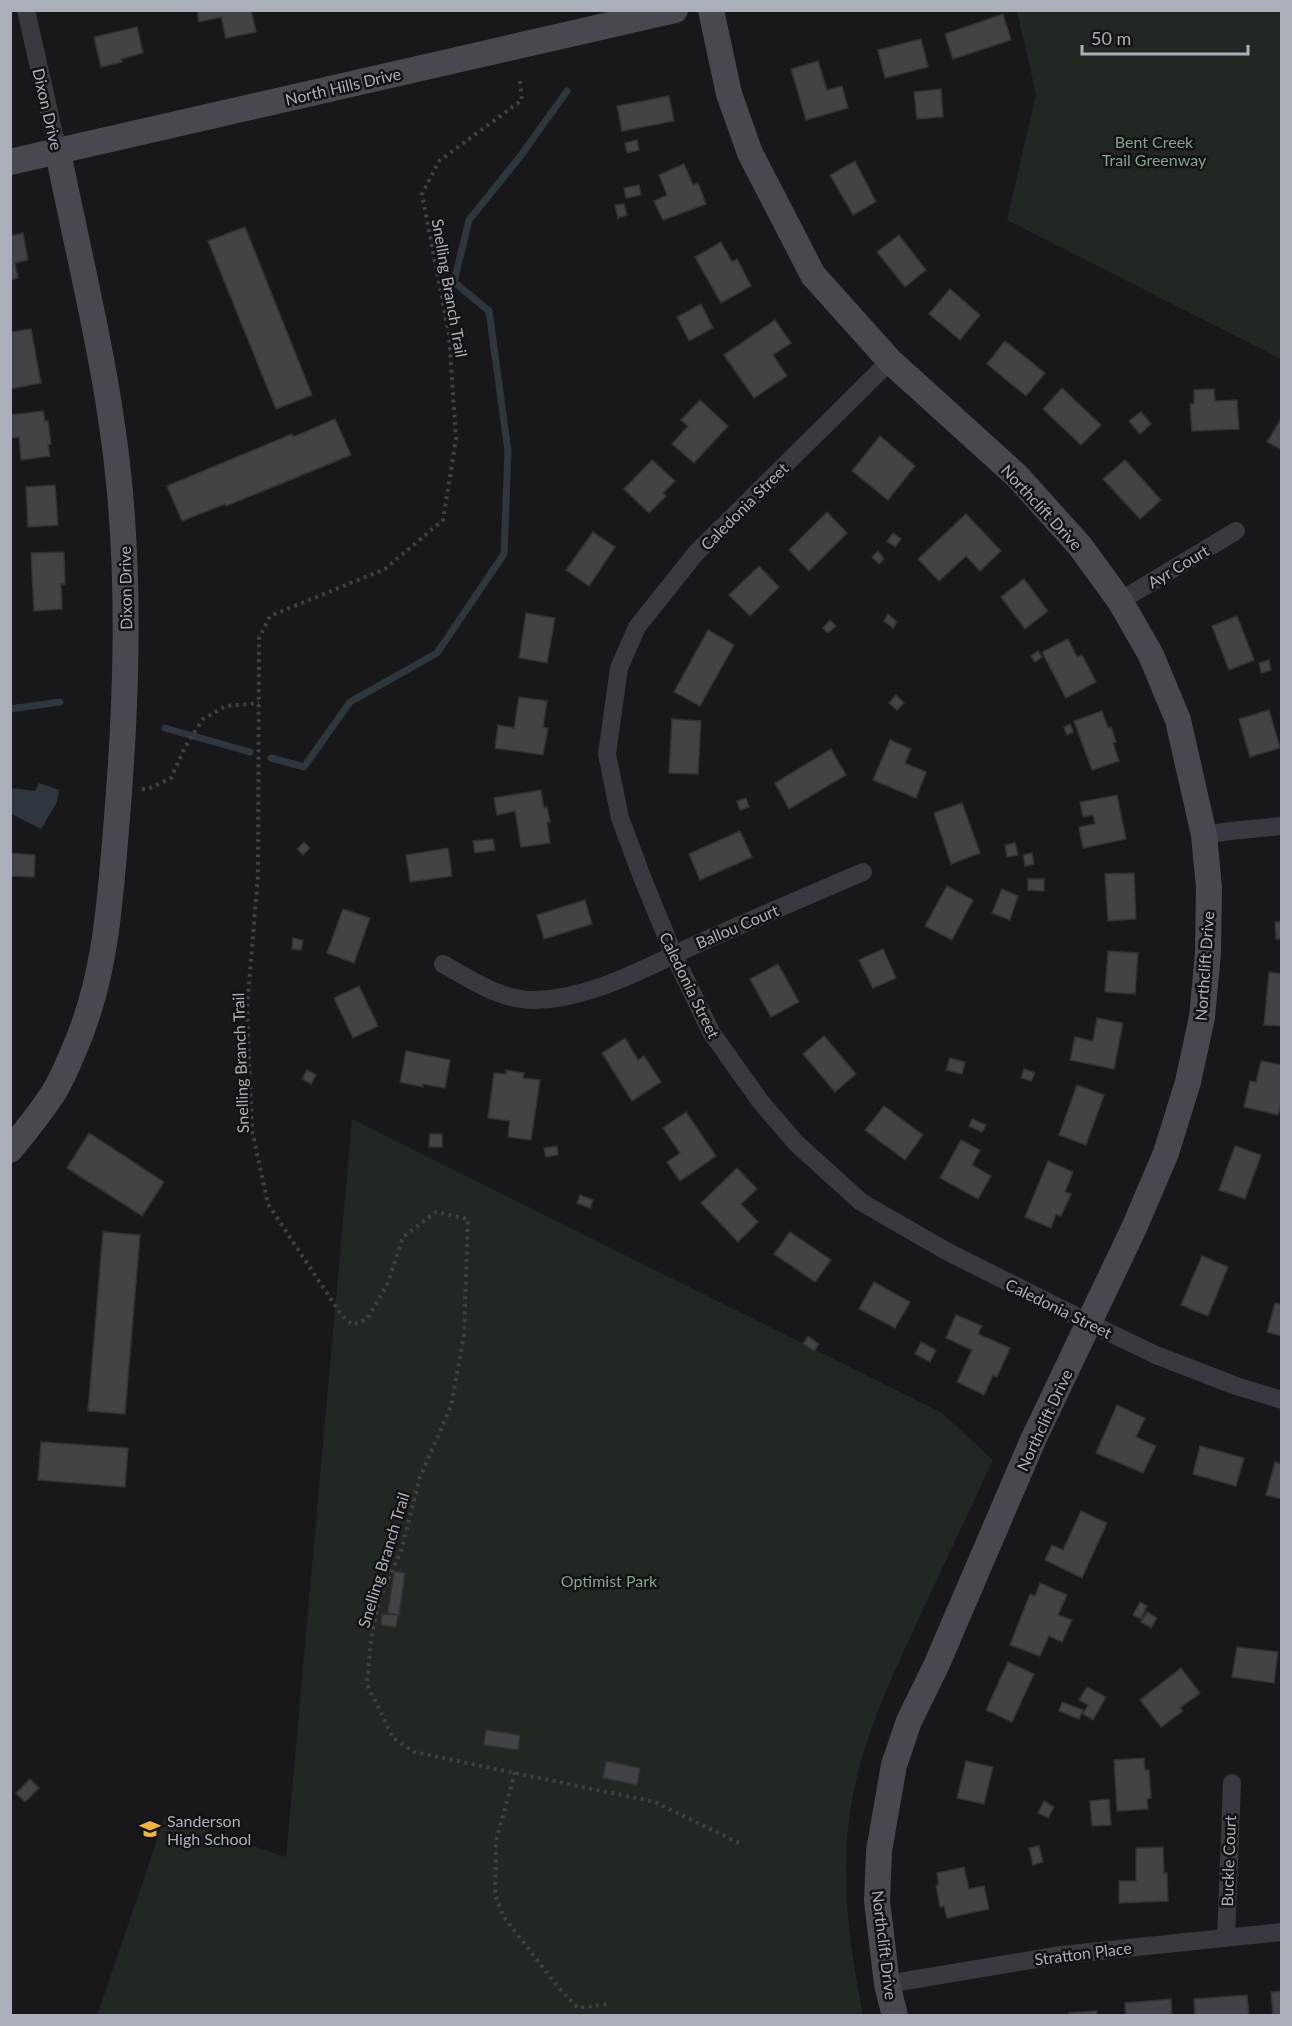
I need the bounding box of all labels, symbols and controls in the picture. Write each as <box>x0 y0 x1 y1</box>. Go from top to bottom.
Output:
scale bar <box>1082 18 1248 56</box>
text: 50 m <box>1091 27 1131 49</box>
street label: North Hills Drive <box>283 63 403 109</box>
street label: Dixon Drive <box>29 66 67 152</box>
park label: Bent Creek Trail Greenway <box>1102 132 1207 169</box>
street label: Snelling Branch Trail <box>428 217 472 359</box>
street label: Caledonia Street <box>696 458 792 554</box>
street label: Northclift Drive <box>998 460 1086 554</box>
street label: Ayr Court <box>1144 540 1212 592</box>
street label: Dixon Drive <box>115 546 135 630</box>
street label: Ballou Court <box>693 900 781 952</box>
street label: Northclift Drive <box>1191 910 1217 1022</box>
street label: Caledonia Street <box>656 929 724 1041</box>
street label: Snelling Branch Trail <box>228 992 252 1134</box>
street label: Caledonia Street <box>1003 1274 1115 1342</box>
street label: Northclift Drive <box>1012 1366 1076 1474</box>
street label: Snelling Branch Trail <box>353 1490 413 1630</box>
park label: Optimist Park <box>561 1571 658 1590</box>
place label: Sanderson High School <box>167 1811 251 1848</box>
street label: Buckle Court <box>1217 1815 1239 1907</box>
school or university icon: Sanderson High School <box>138 1817 162 1841</box>
street label: Northclift Drive <box>869 1889 901 2001</box>
street label: Stratton Place <box>1033 1938 1133 1968</box>

